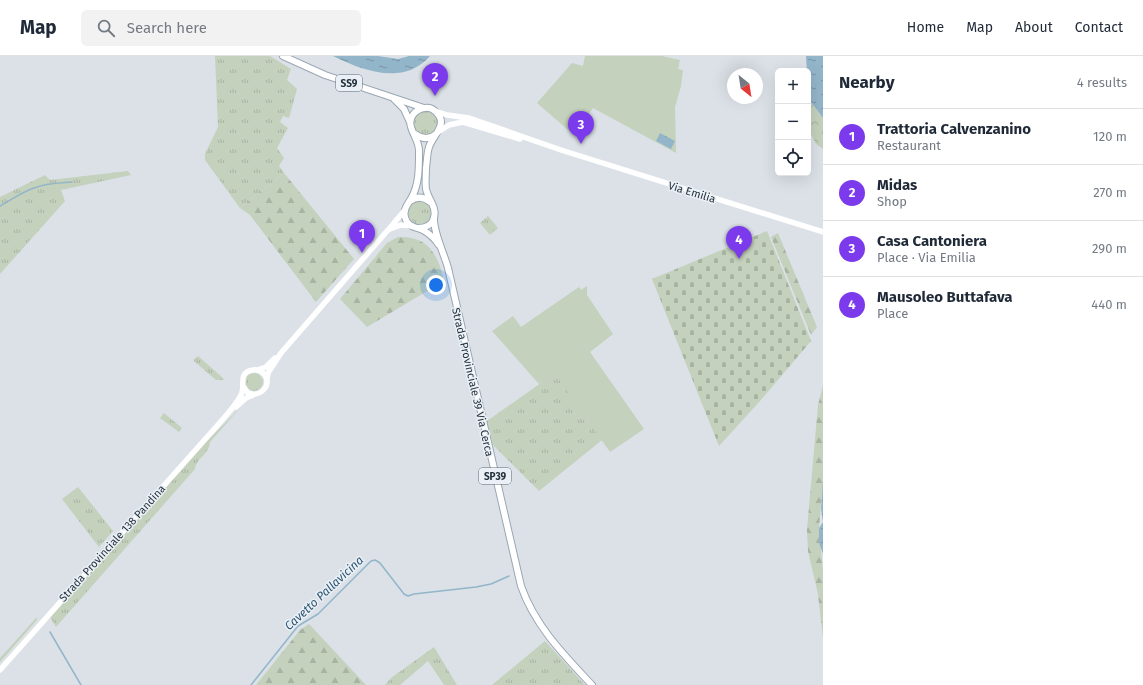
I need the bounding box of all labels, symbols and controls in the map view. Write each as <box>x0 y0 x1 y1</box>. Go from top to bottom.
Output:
search box <box>81 10 361 46</box>
text: Map <box>20 16 57 39</box>
icon: search <box>95 17 117 39</box>
text: Search here <box>127 19 207 37</box>
text: Home <box>907 19 944 36</box>
text: Map <box>966 19 993 36</box>
text: About <box>1015 19 1053 36</box>
text: Contact <box>1075 19 1123 36</box>
pin: 2 <box>422 63 448 96</box>
north arrow <box>727 68 763 104</box>
map controls <box>775 68 811 176</box>
button: + <box>775 68 811 104</box>
text: Nearby <box>839 72 894 93</box>
road number: SS9 <box>336 75 362 91</box>
text: 4 results <box>1077 75 1127 90</box>
button: − <box>775 104 811 140</box>
pin: 3 <box>568 111 594 144</box>
text: Trattoria Calvenzanino <box>877 120 1031 138</box>
text: 1 <box>849 129 855 144</box>
text: 120 m <box>1093 129 1127 144</box>
text: Restaurant <box>877 138 941 153</box>
button: locate <box>775 140 811 176</box>
text: Midas <box>877 176 917 194</box>
street label: Via Emilia <box>667 179 717 206</box>
text: 2 <box>849 185 855 200</box>
text: 270 m <box>1093 185 1127 200</box>
text: Shop <box>877 194 907 209</box>
pin: 1 <box>349 220 375 253</box>
pin: 4 <box>726 226 752 259</box>
text: Casa Cantoniera <box>877 232 987 250</box>
text: 3 <box>849 241 855 256</box>
text: 290 m <box>1092 241 1127 256</box>
text: Place · Via Emilia <box>877 250 976 265</box>
your location <box>426 275 446 295</box>
text: Mausoleo Buttafava <box>877 288 1013 306</box>
text: 4 <box>848 297 856 312</box>
text: 440 m <box>1091 297 1127 312</box>
text: Place <box>877 306 908 321</box>
street label: Strada Provinciale 39 Via Cerca <box>449 307 496 458</box>
road number: SP39 <box>479 468 511 484</box>
street label: Strada Provinciale 138 Pandina <box>56 482 168 604</box>
water label: Cavetto Pallavicina <box>282 553 366 633</box>

